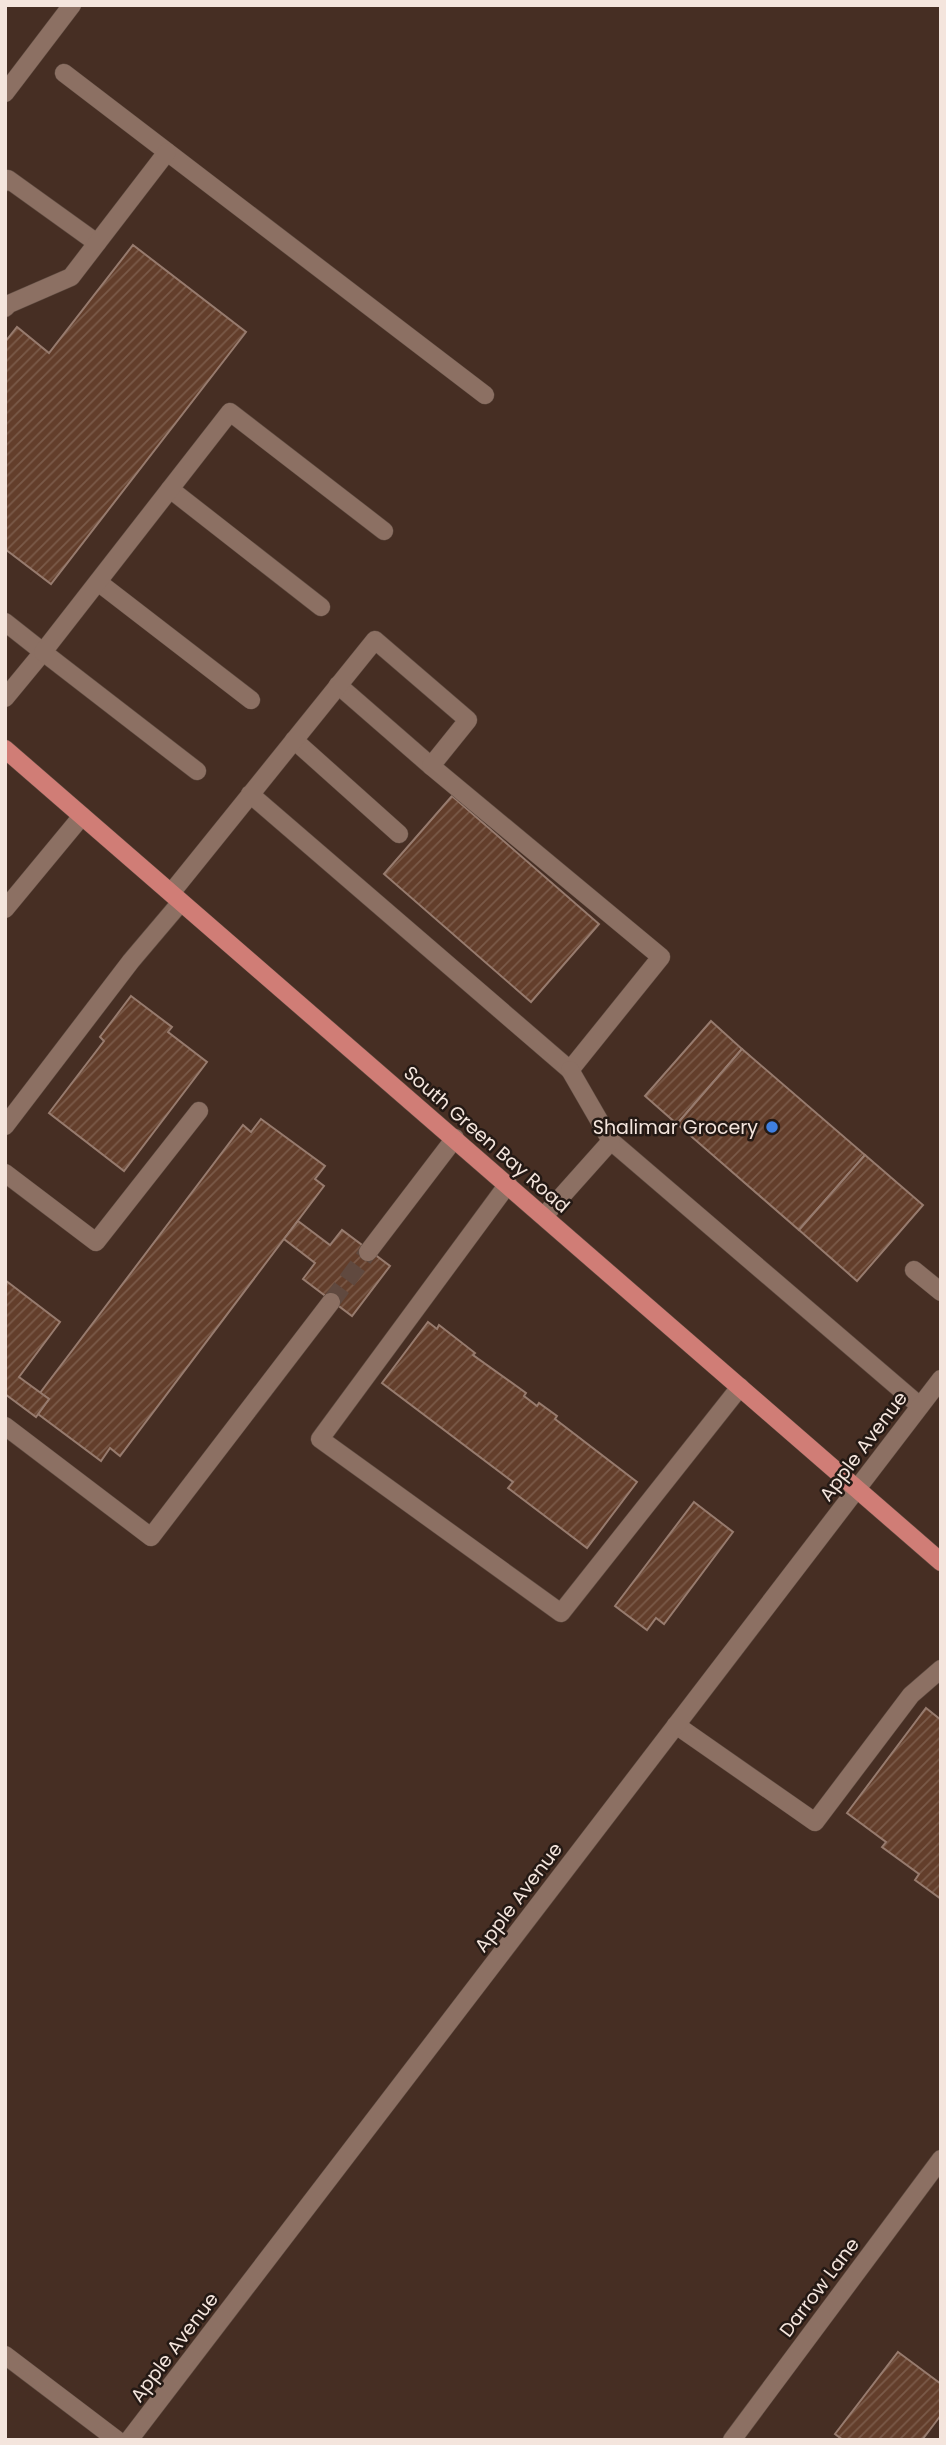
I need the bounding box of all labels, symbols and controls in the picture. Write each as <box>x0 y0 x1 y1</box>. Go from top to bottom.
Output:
street label: South Green Bay Road <box>398 1060 576 1219</box>
place label: Shalimar Grocery <box>593 1114 758 1141</box>
marker: Shalimar Grocery <box>764 1119 780 1135</box>
street label: Apple Avenue <box>813 1386 914 1507</box>
street label: Apple Avenue <box>468 1837 569 1958</box>
street label: Darrow Lane <box>773 2232 866 2343</box>
street label: Apple Avenue <box>124 2287 225 2408</box>

